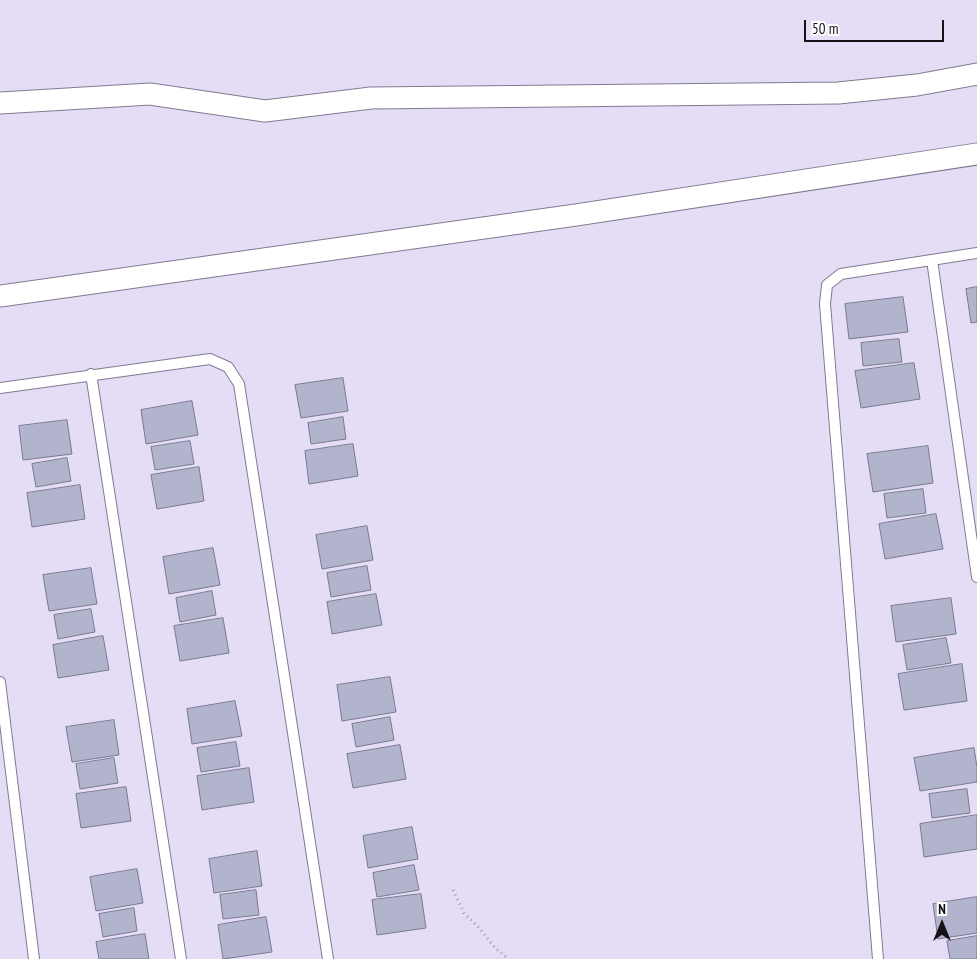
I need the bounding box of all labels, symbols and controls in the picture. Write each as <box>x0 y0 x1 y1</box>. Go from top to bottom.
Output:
scale bar <box>807 10 947 42</box>
text: 50 m <box>812 19 838 38</box>
north arrow <box>917 899 967 949</box>
text: N <box>938 900 946 918</box>

